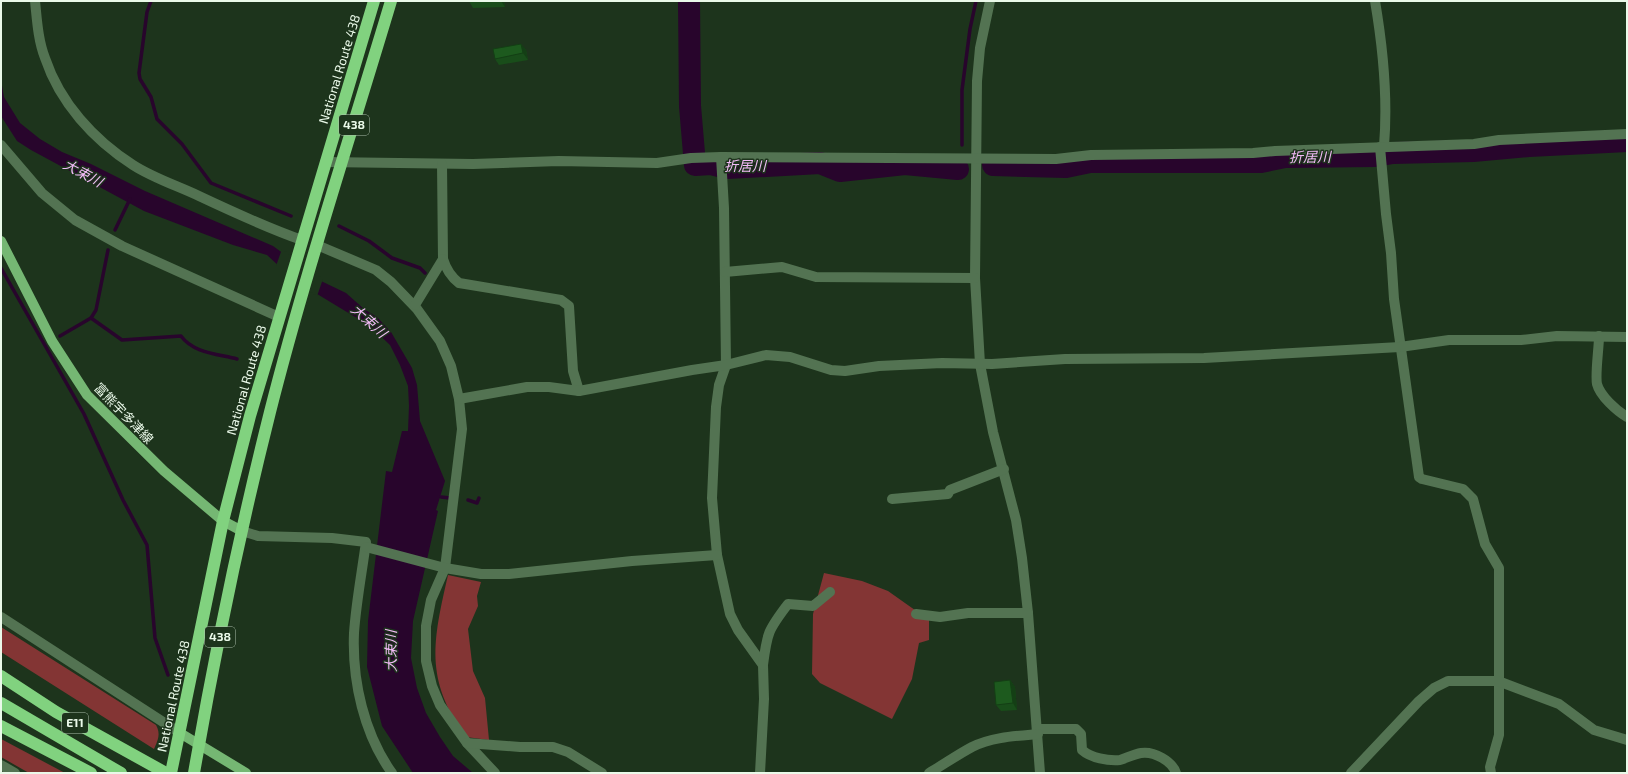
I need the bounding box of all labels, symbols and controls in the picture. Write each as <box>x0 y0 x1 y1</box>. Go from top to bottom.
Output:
street label: National Route 438 <box>315 12 363 126</box>
road number: 438 <box>339 115 369 135</box>
water label: 折居川 <box>1289 148 1333 165</box>
water label: 大束川 <box>61 155 108 191</box>
water label: 折居川 <box>724 157 768 174</box>
water label: 大束川 <box>348 300 392 342</box>
street label: National Route 438 <box>223 323 269 437</box>
street label: 富熊宇多津線 <box>91 379 157 447</box>
road number: 438 <box>205 627 235 647</box>
water label: 大束川 <box>382 628 399 672</box>
street label: National Route 438 <box>153 639 193 753</box>
road number: E11 <box>62 713 88 733</box>

